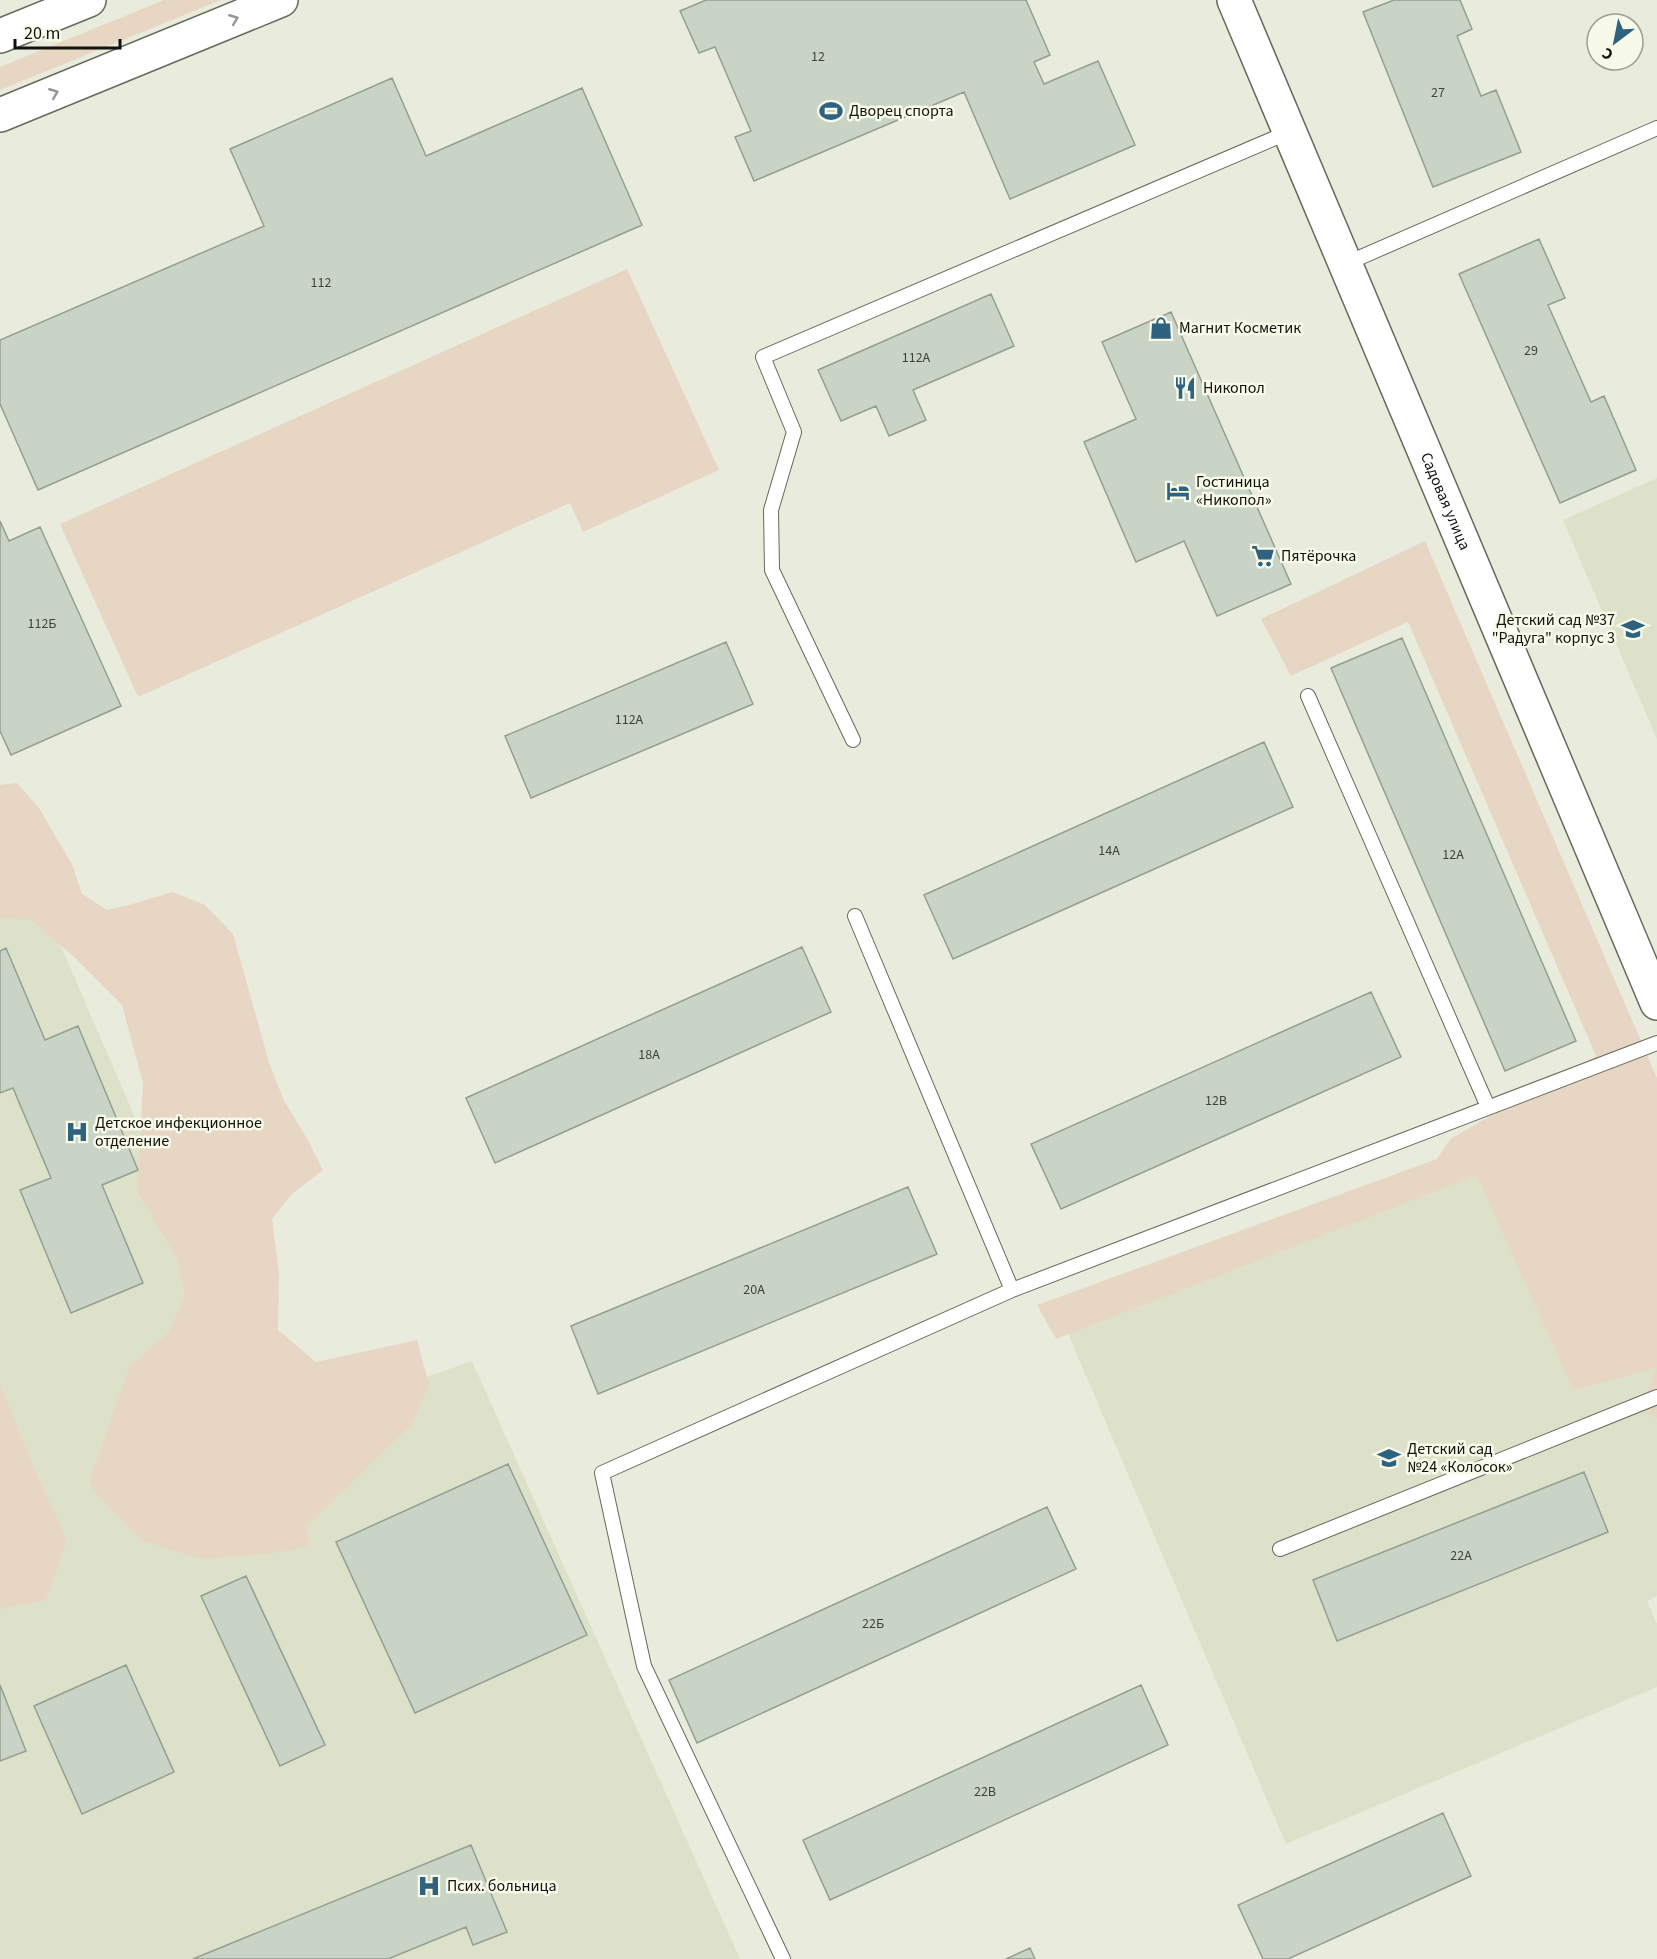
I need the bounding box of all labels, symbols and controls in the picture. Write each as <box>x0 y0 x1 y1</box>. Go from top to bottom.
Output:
scale bar <box>15 12 120 50</box>
north arrow <box>1585 12 1645 72</box>
one-way arrow <box>228 14 239 26</box>
text: 20 m <box>24 21 60 46</box>
text: С <box>1598 42 1617 66</box>
house number: 12 <box>811 47 825 67</box>
house number: 27 <box>1431 83 1445 103</box>
one-way arrow <box>48 88 59 100</box>
sports icon: Дворец спорта <box>818 98 844 124</box>
place label: Дворец спорта <box>849 100 954 122</box>
house number: 112 <box>311 273 331 293</box>
shop icon: Магнит Косметик <box>1148 315 1174 341</box>
place label: Магнит Косметик <box>1179 317 1301 339</box>
house number: 29 <box>1524 341 1538 361</box>
house number: 112А <box>902 348 931 368</box>
restaurant icon: Никопол <box>1172 375 1198 401</box>
place label: Никопол <box>1203 377 1265 399</box>
street label: Садовая улица <box>1415 449 1476 553</box>
place label: Гостиница «Никопол» <box>1196 471 1272 511</box>
hotel icon: Гостиница «Никопол» <box>1165 478 1191 504</box>
supermarket icon: Пятёрочка <box>1250 543 1276 569</box>
place label: Пятёрочка <box>1281 545 1356 567</box>
place label: Детский сад №37 "Радуга" корпус 3 <box>1492 609 1615 649</box>
house number: 112Б <box>28 614 57 634</box>
school or university icon: Детский сад №37 "Радуга" корпус 3 <box>1620 616 1646 642</box>
house number: 112А <box>615 710 644 730</box>
house number: 14А <box>1098 841 1120 861</box>
house number: 12А <box>1442 845 1464 865</box>
house number: 18А <box>638 1045 660 1065</box>
house number: 12В <box>1205 1091 1227 1111</box>
place label: Детское инфекционное отделение <box>95 1112 262 1152</box>
hospital icon: Детское инфекционное отделение <box>64 1119 90 1145</box>
house number: 20А <box>743 1280 765 1300</box>
place label: Детский сад №24 «Колосок» <box>1407 1438 1512 1478</box>
school or university icon: Детский сад №24 «Колосок» <box>1376 1445 1402 1471</box>
house number: 22А <box>1450 1546 1472 1566</box>
house number: 22Б <box>862 1614 884 1634</box>
house number: 22В <box>974 1782 996 1802</box>
hospital icon: Псих. больница <box>416 1873 442 1899</box>
place label: Псих. больница <box>447 1875 557 1897</box>

